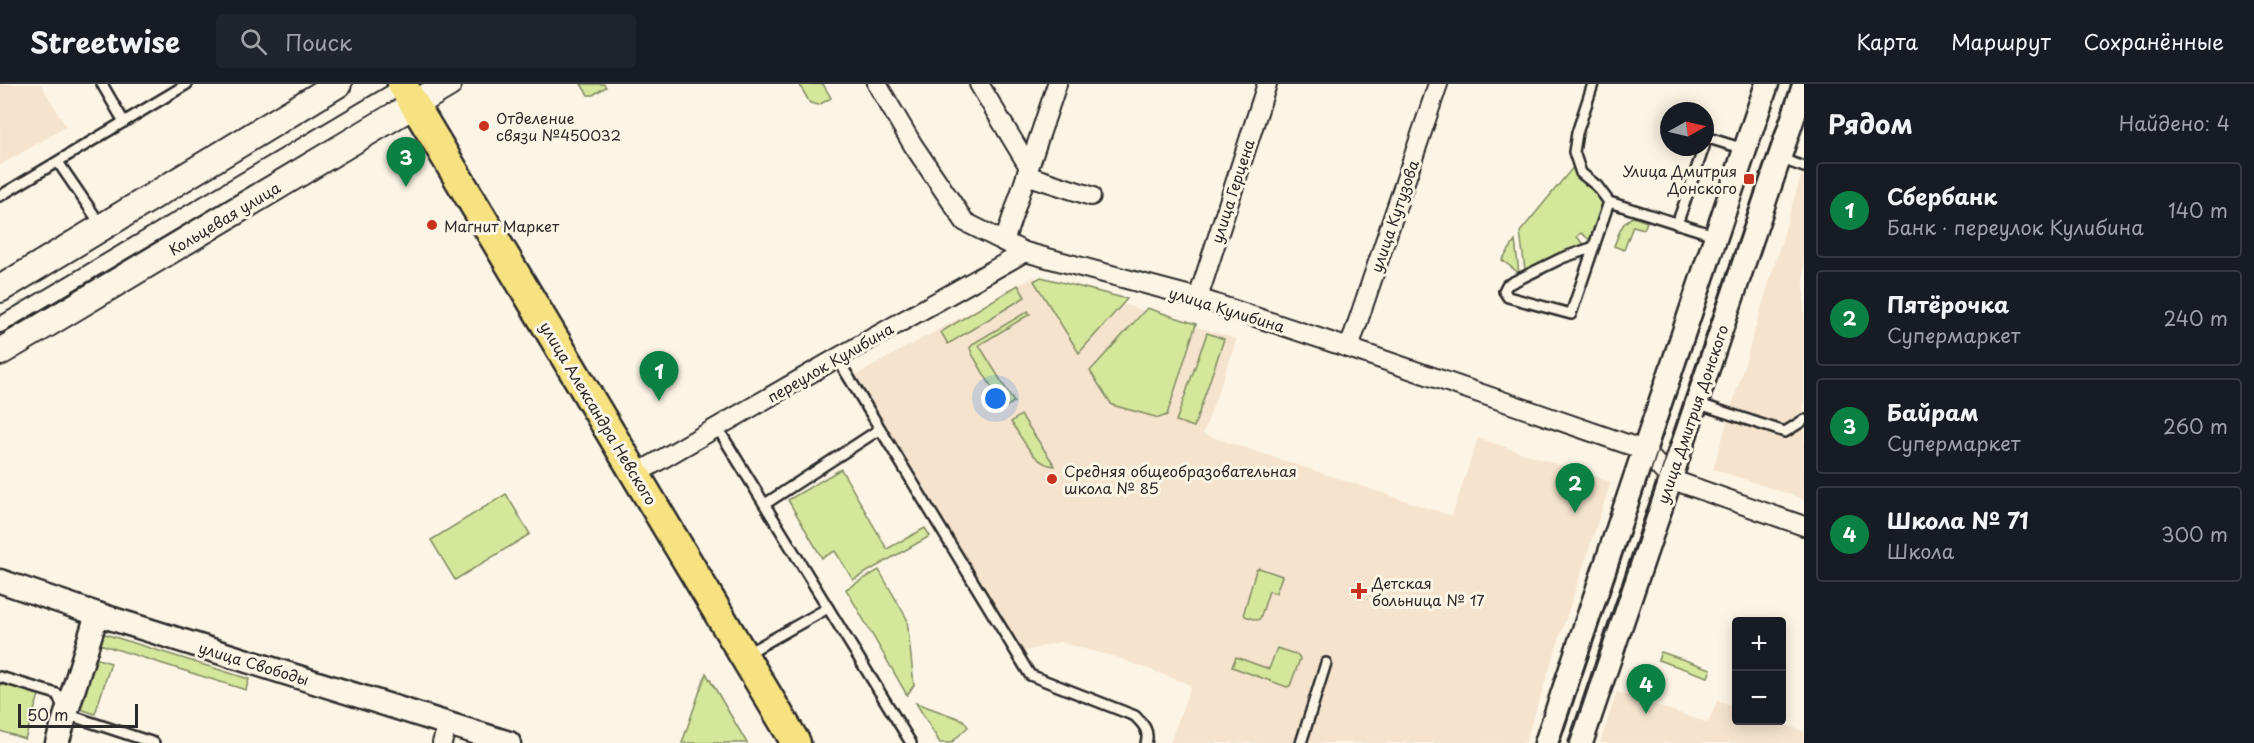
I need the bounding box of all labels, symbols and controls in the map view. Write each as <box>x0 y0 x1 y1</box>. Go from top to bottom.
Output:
search box <box>216 14 636 68</box>
text: Streetwise <box>30 20 180 63</box>
icon: search <box>237 25 270 58</box>
text: Поиск <box>285 25 352 58</box>
text: Карта <box>1857 25 1918 57</box>
text: Маршрут <box>1951 25 2051 57</box>
text: Сохранённые <box>2084 25 2224 57</box>
north arrow <box>1660 102 1714 156</box>
text: Рядом <box>1828 104 1913 143</box>
place label: Отделение связи №450032 <box>496 106 621 146</box>
text: Найдено: 4 <box>2119 108 2230 138</box>
marker: Отделение связи №450032 <box>477 119 491 133</box>
street label: улица Герцена <box>1204 135 1260 246</box>
pin: 3 <box>386 138 426 187</box>
street label: улица Кутузова <box>1364 156 1424 275</box>
place label: Улица Дмитрия Донского <box>1623 159 1737 199</box>
marker: Улица Дмитрия Донского <box>1742 172 1756 186</box>
street label: Кольцевая улица <box>164 175 285 261</box>
text: Сбербанк <box>1887 179 1997 212</box>
text: 1 <box>1845 195 1854 225</box>
text: 140 m <box>2168 195 2228 225</box>
text: Банк · переулок Кулибина <box>1887 212 2144 242</box>
place label: Магнит Маркет <box>444 214 560 237</box>
marker: Магнит Маркет <box>425 218 439 232</box>
street label: улица Кулибина <box>1166 280 1288 338</box>
text: Пятёрочка <box>1887 287 2009 320</box>
text: 2 <box>1842 303 1857 333</box>
text: 240 m <box>2163 303 2228 333</box>
street label: переулок Кулибина <box>763 316 898 408</box>
street label: улица Александра Невского <box>535 317 663 509</box>
text: Супермаркет <box>1887 320 2020 350</box>
street label: улица Дмитрия Донского <box>1651 321 1733 507</box>
pin: 1 <box>640 352 678 401</box>
your location <box>981 384 1010 413</box>
text: Байрам <box>1887 395 1979 428</box>
text: 3 <box>1843 411 1856 441</box>
text: 260 m <box>2163 411 2228 441</box>
text: Супермаркет <box>1887 428 2020 458</box>
place label: Средняя общеобразовательная школа № 85 <box>1064 459 1297 499</box>
pin: 2 <box>1556 464 1594 513</box>
marker: Средняя общеобразовательная школа № 85 <box>1045 472 1059 486</box>
text: Школа № 71 <box>1887 503 2029 536</box>
text: 4 <box>1843 519 1856 549</box>
text: 300 m <box>2161 519 2228 549</box>
text: Школа <box>1887 536 1954 566</box>
place label: Детская больница № 17 <box>1371 571 1484 611</box>
marker: Детская больница № 17 <box>1350 582 1368 600</box>
map controls <box>1732 617 1786 725</box>
button: + <box>1732 617 1786 671</box>
street label: улица Свободы <box>196 635 312 691</box>
pin: 4 <box>1626 664 1666 714</box>
button: − <box>1732 671 1786 725</box>
scale bar <box>18 701 138 728</box>
text: 50 m <box>27 702 68 726</box>

